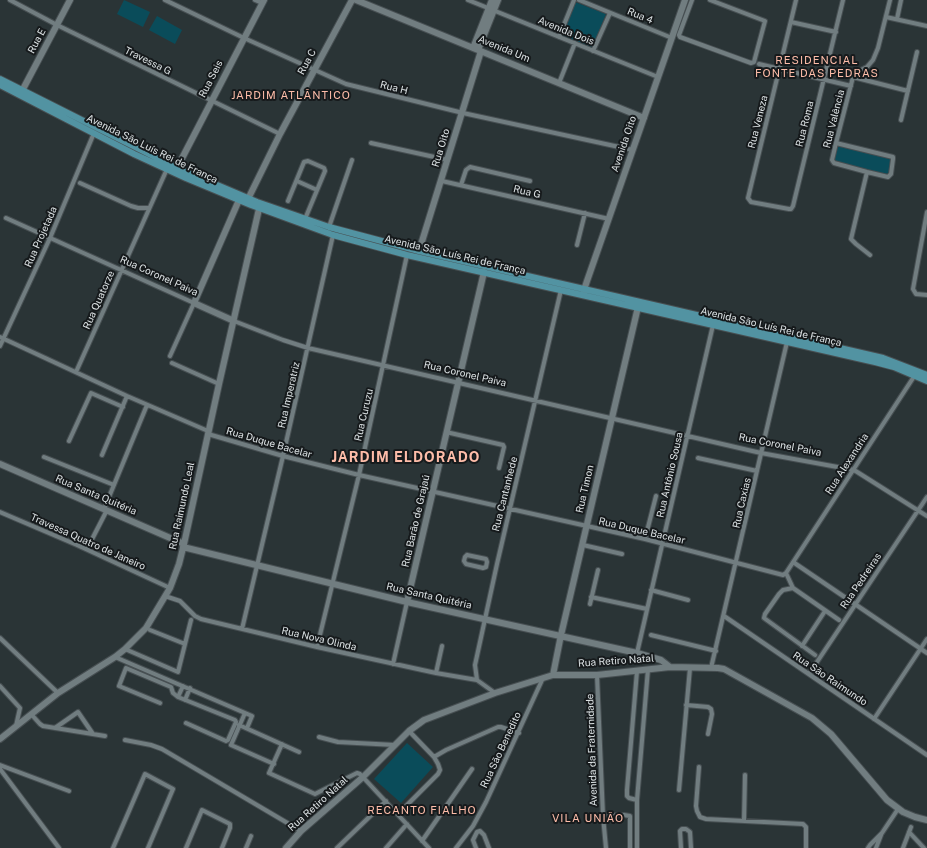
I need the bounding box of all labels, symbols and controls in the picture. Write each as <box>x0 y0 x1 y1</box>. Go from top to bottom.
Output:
street label: Rua 4 <box>625 5 655 27</box>
street label: Avenida Dois <box>536 14 596 48</box>
street label: Rua E <box>25 26 49 56</box>
street label: Avenida Um <box>476 33 532 65</box>
street label: Travessa G <box>123 44 173 78</box>
street label: Rua C <box>295 47 319 77</box>
district label: RESIDENCIAL FONTE DAS PEDRAS <box>755 54 879 80</box>
street label: Rua Seis <box>196 58 226 100</box>
street label: Rua H <box>379 79 409 97</box>
district label: JARDIM ATLÂNTICO <box>231 89 351 103</box>
street label: Rua Valência <box>821 89 847 149</box>
street label: Rua Veneza <box>746 94 770 150</box>
street label: Rua Roma <box>794 100 816 148</box>
street label: Avenida São Luís Rei de França <box>85 112 219 186</box>
street label: Avenida Oito <box>609 114 639 174</box>
street label: Rua Oito <box>429 127 453 169</box>
street label: Rua G <box>512 183 542 201</box>
street label: Rua Projetada <box>22 205 60 269</box>
street label: Avenida São Luís Rei de França <box>383 233 527 277</box>
street label: Rua Coronel Paiva <box>118 253 200 299</box>
street label: Rua Quatorze <box>81 269 117 331</box>
street label: Avenida São Luís Rei de França <box>699 305 843 349</box>
street label: Rua Coronel Paiva <box>423 359 507 389</box>
street label: Rua Imperatriz <box>276 361 302 429</box>
street label: Rua Curuzu <box>352 388 376 442</box>
street label: Rua Duque Bacelar <box>225 425 313 461</box>
street label: Rua Antônio Sousa <box>654 431 686 519</box>
street label: Rua Coronel Paiva <box>738 431 822 459</box>
street label: Rua Alexandria <box>823 431 871 497</box>
district label: JARDIM ELDORADO <box>332 450 480 466</box>
street label: Rua Cantanhede <box>490 455 520 533</box>
street label: Rua Raimundo Leal <box>167 461 197 551</box>
street label: Rua Timon <box>574 464 596 514</box>
street label: Rua Santa Quitéria <box>54 472 138 518</box>
street label: Rua Barão de Grajaú <box>400 474 432 568</box>
street label: Rua Caxias <box>730 477 754 529</box>
street label: Travessa Quatro de Janeiro <box>29 511 147 573</box>
street label: Rua Duque Bacelar <box>597 515 687 547</box>
street label: Rua Pedreiras <box>838 551 884 611</box>
street label: Rua Santa Quitéria <box>385 580 473 612</box>
street label: Rua Nova Olinda <box>280 625 358 653</box>
street label: Rua São Raimundo <box>790 650 870 708</box>
street label: Rua Retiro Natal <box>578 652 654 670</box>
street label: Avenida da Fraternidade <box>584 693 600 807</box>
street label: Rua São Benedito <box>478 710 524 790</box>
street label: Rua Retiro Natal <box>286 774 350 834</box>
district label: RECANTO FIALHO <box>367 804 477 818</box>
district label: VILA UNIÃO <box>552 812 624 826</box>

